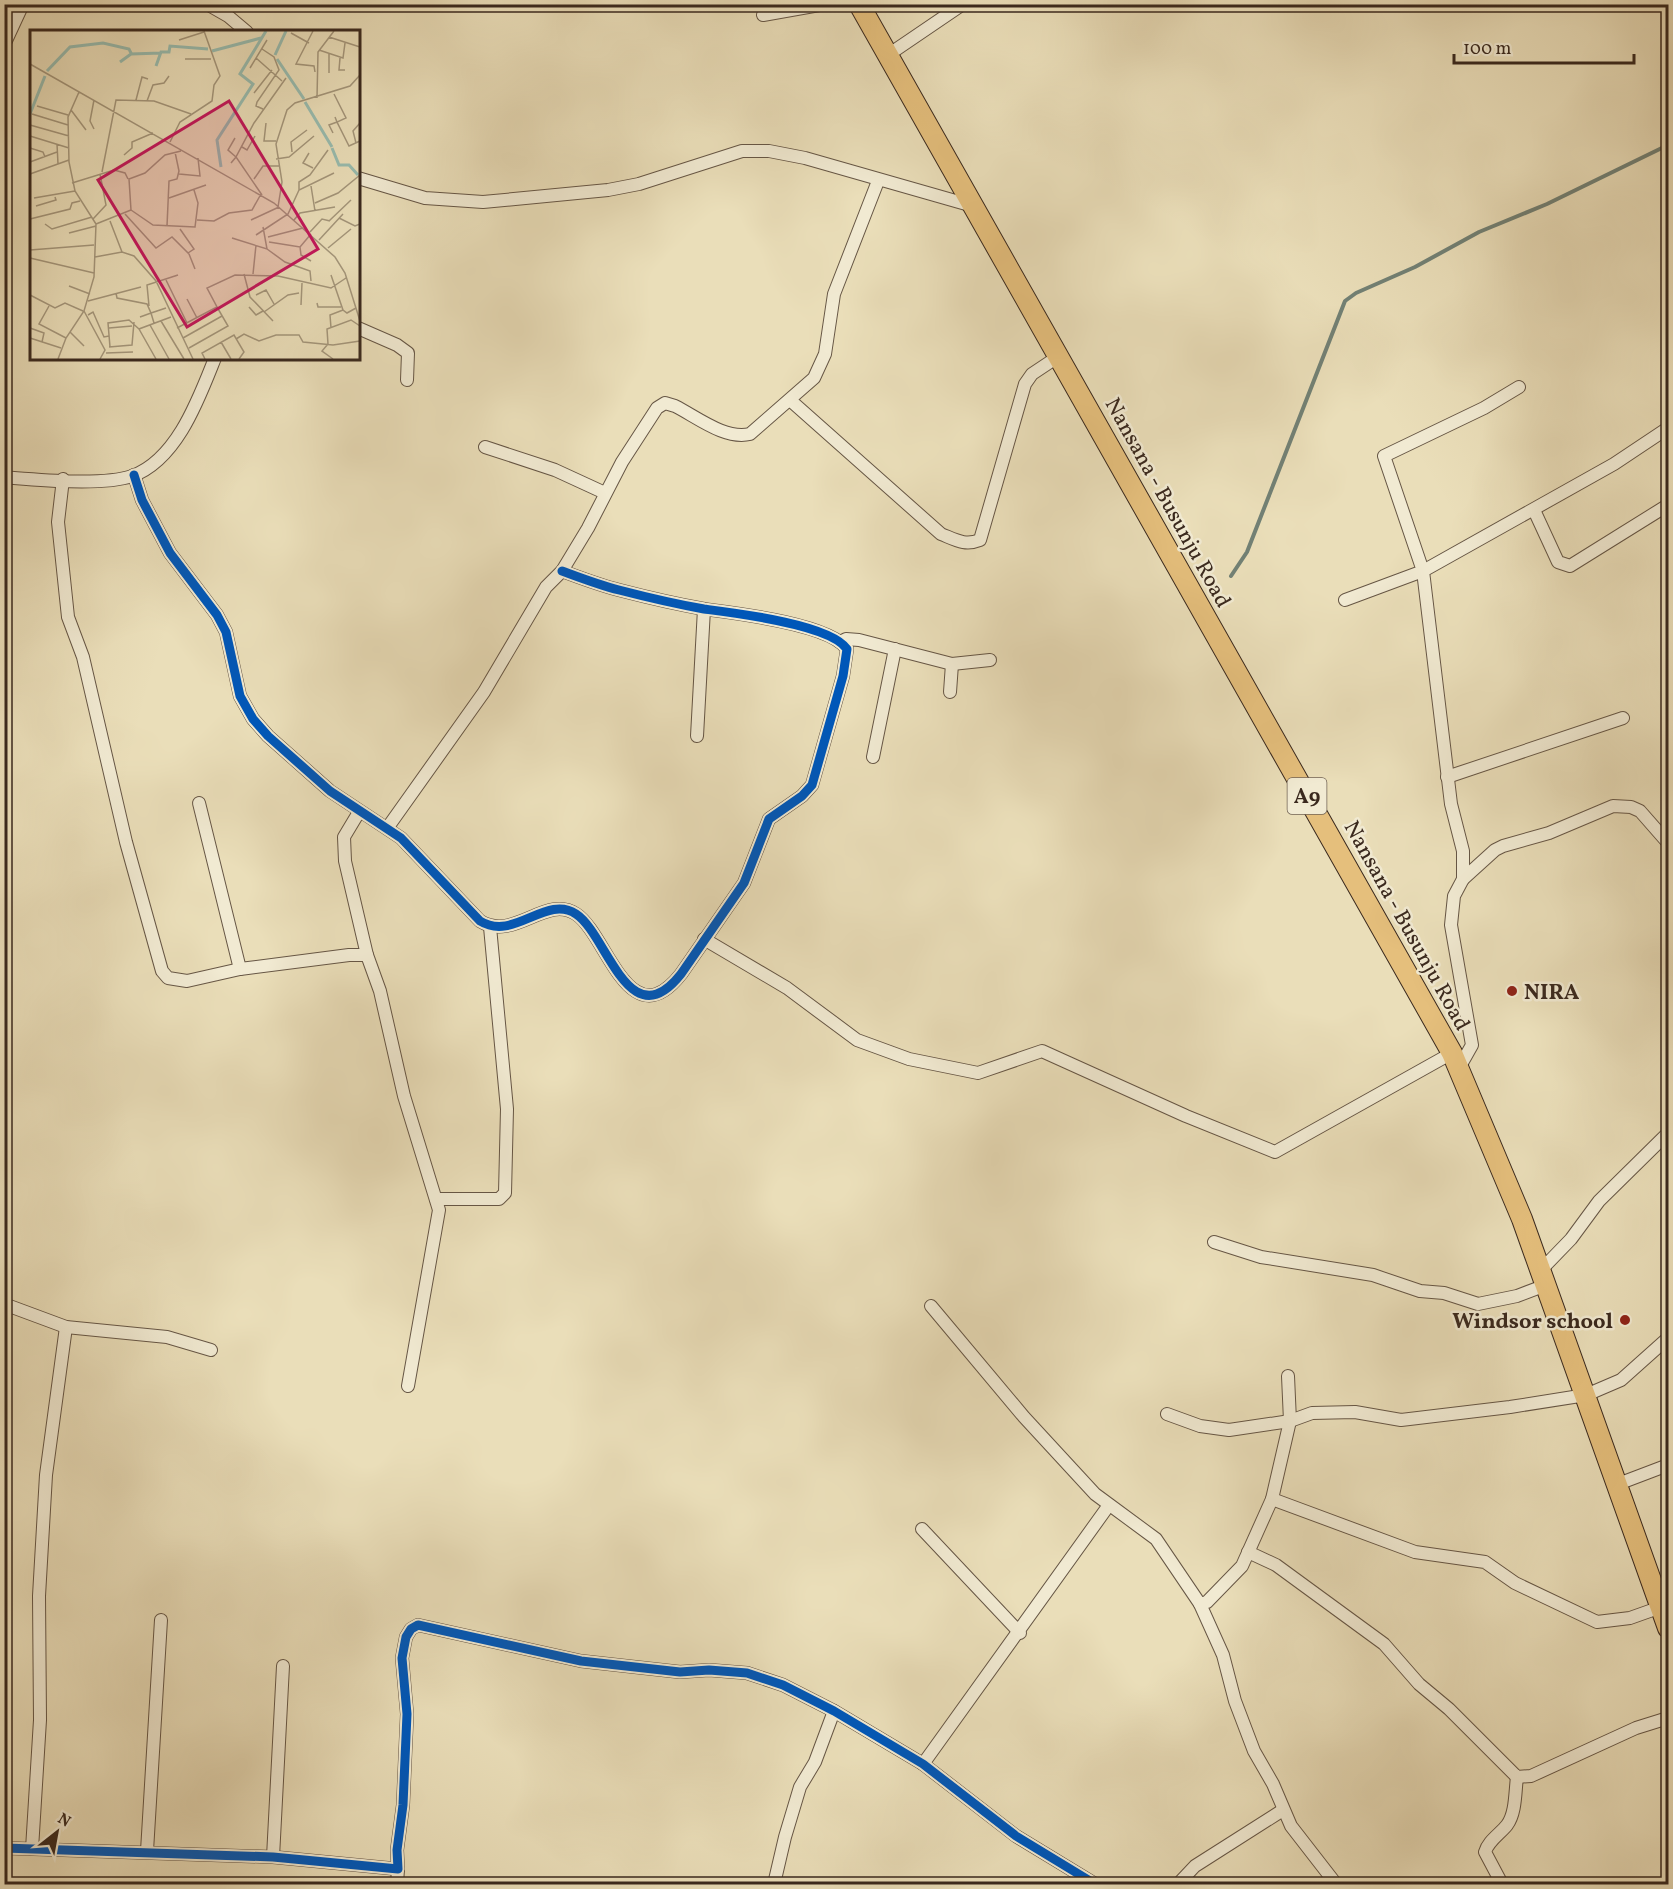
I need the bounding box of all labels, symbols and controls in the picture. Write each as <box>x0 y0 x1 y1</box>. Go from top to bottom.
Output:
scale bar <box>1454 27 1634 65</box>
inset map <box>30 30 360 360</box>
text: 100 m <box>1463 37 1512 62</box>
street label: Nansana - Busunju Road <box>1096 393 1238 614</box>
road number: A9 <box>1288 778 1326 814</box>
street label: Nansana - Busunju Road <box>1335 816 1477 1037</box>
place label: NIRA <box>1524 978 1580 1009</box>
marker: NIRA <box>1505 984 1519 998</box>
place label: Windsor school <box>1452 1307 1613 1338</box>
marker: Windsor school <box>1618 1313 1632 1327</box>
north arrow <box>27 1802 87 1862</box>
text: N <box>53 1808 75 1833</box>

